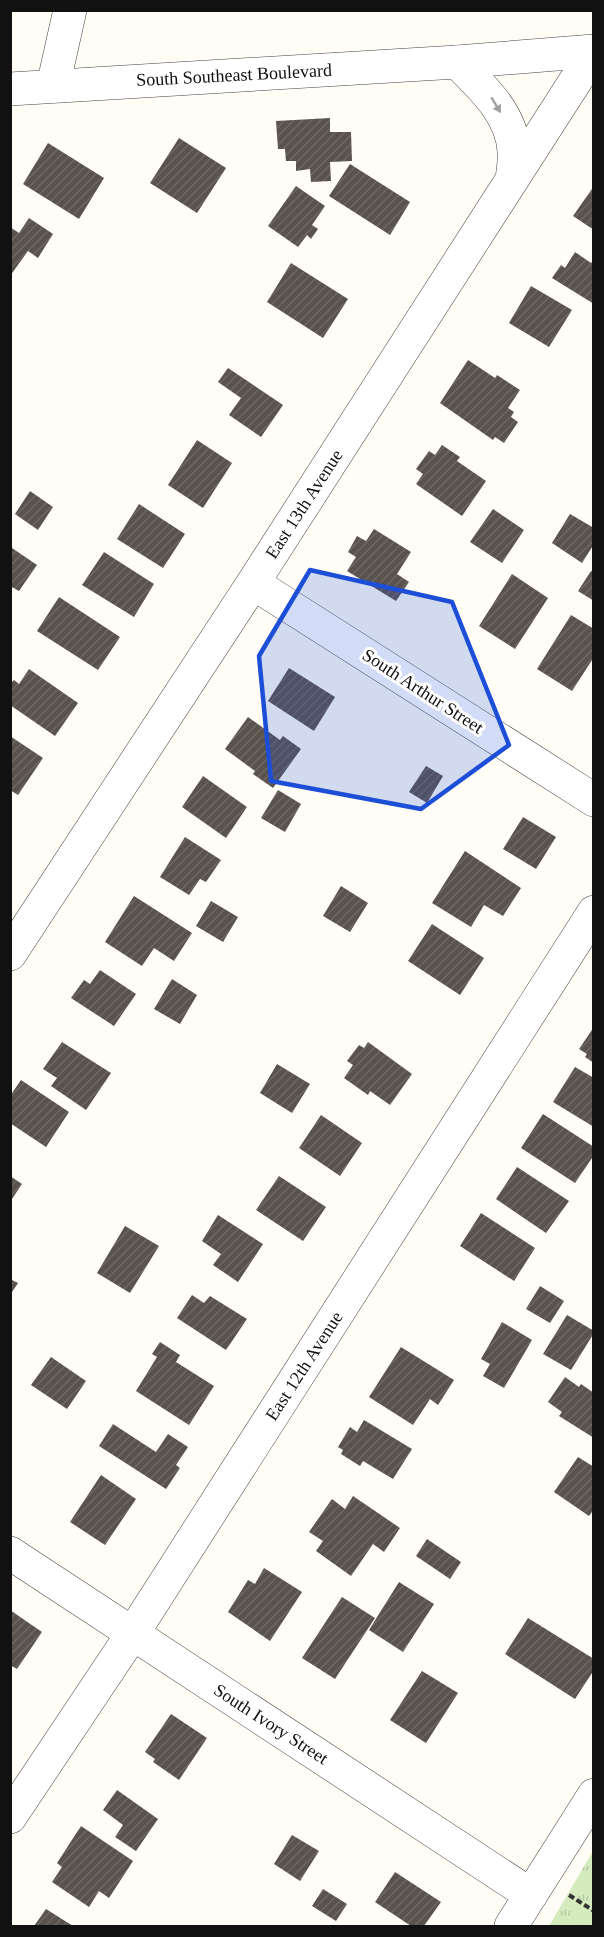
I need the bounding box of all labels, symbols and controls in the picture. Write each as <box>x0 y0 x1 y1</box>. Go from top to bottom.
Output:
street label: South Southeast Boulevard <box>136 60 332 90</box>
one-way arrow <box>491 97 502 113</box>
street label: East 13th Avenue <box>261 446 347 562</box>
street label: South Arthur Street <box>359 644 487 738</box>
street label: East 12th Avenue <box>261 1308 347 1424</box>
street label: South Ivory Street <box>210 1680 332 1768</box>

